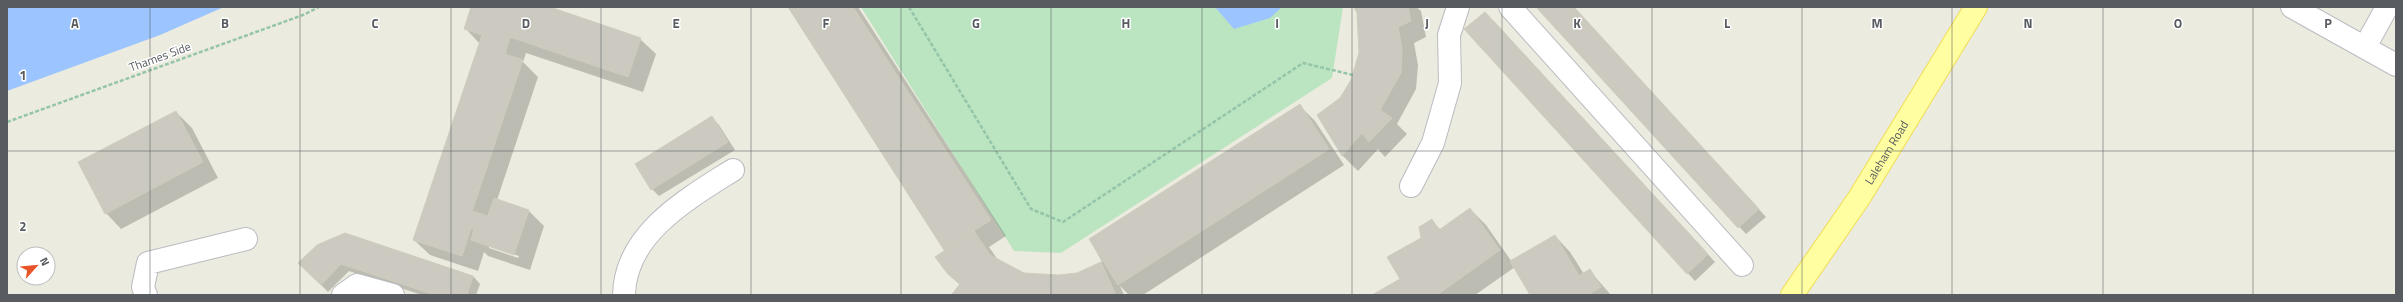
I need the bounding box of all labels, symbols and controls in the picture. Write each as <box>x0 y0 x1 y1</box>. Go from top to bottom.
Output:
text: A <box>71 13 79 33</box>
text: B <box>221 13 229 33</box>
text: C <box>371 13 379 33</box>
text: D <box>522 13 530 33</box>
text: E <box>672 13 680 33</box>
text: F <box>823 13 830 33</box>
text: G <box>972 13 980 33</box>
text: H <box>1122 13 1130 33</box>
text: I <box>1275 13 1279 33</box>
text: J <box>1425 13 1429 33</box>
text: K <box>1573 13 1581 33</box>
text: L <box>1724 13 1730 33</box>
text: M <box>1871 13 1883 33</box>
text: N <box>2023 13 2033 33</box>
text: O <box>2174 13 2182 33</box>
text: P <box>2324 13 2332 33</box>
street label: Thames Side <box>126 37 193 77</box>
text: 1 <box>19 65 27 85</box>
street label: Laleham Road <box>1859 117 1913 188</box>
text: 2 <box>19 216 27 236</box>
north arrow <box>16 246 56 286</box>
text: N <box>36 254 54 268</box>

